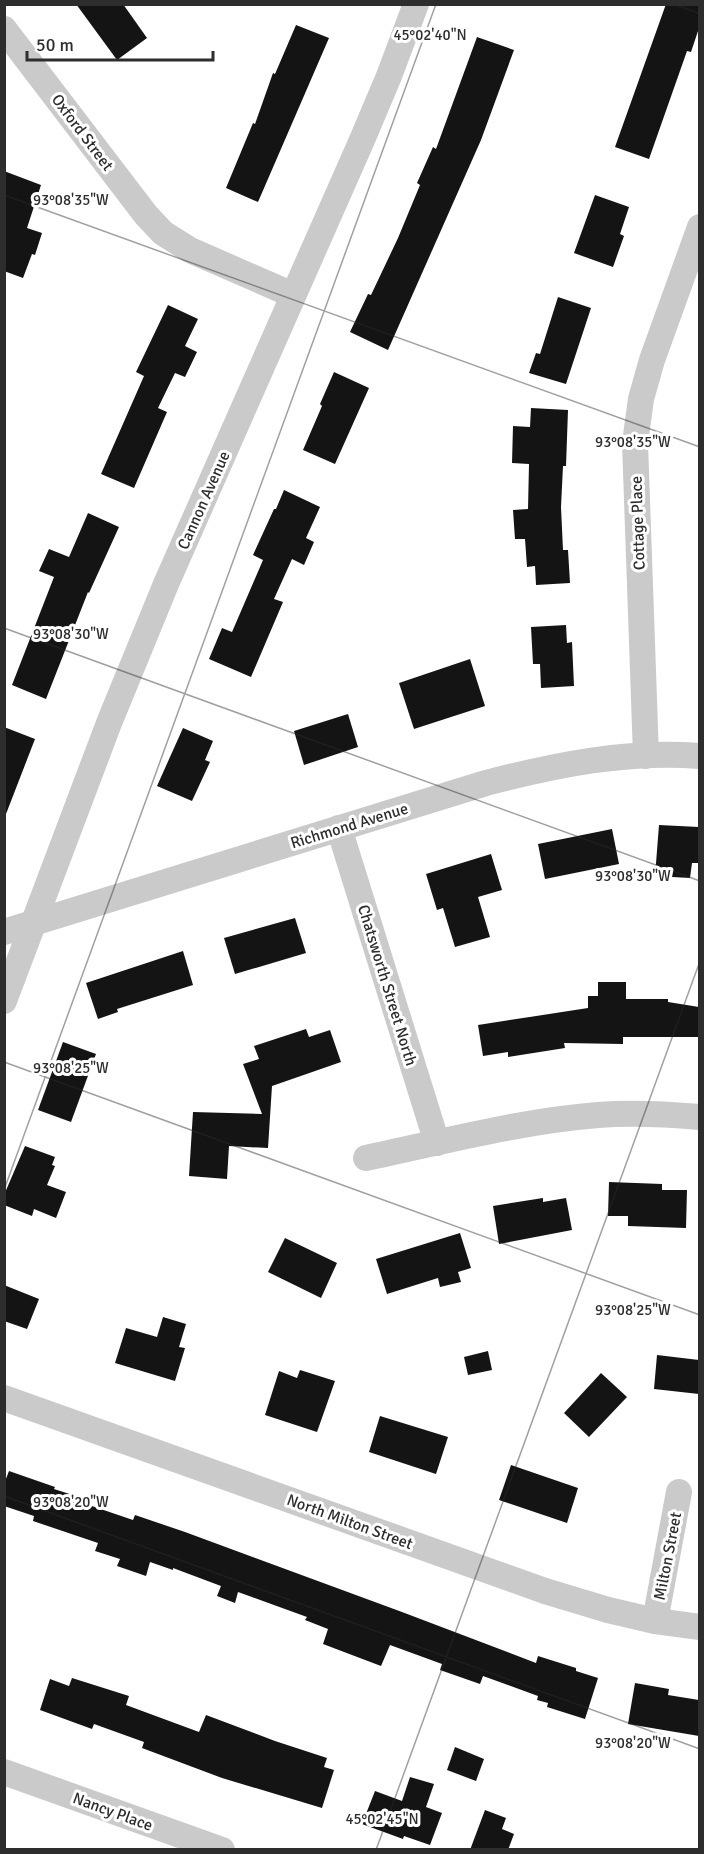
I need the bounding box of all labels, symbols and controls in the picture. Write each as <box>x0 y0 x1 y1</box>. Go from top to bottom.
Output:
scale bar <box>27 24 213 62</box>
text: 45°02'40"N <box>393 26 467 44</box>
text: 50 m <box>36 34 74 56</box>
street label: Oxford Street <box>47 90 118 175</box>
text: 93°08'35"W <box>33 191 109 209</box>
text: 93°08'35"W <box>595 433 671 451</box>
street label: Cannon Avenue <box>173 448 235 553</box>
street label: Cottage Place <box>626 476 650 570</box>
text: 93°08'30"W <box>33 625 109 643</box>
street label: Richmond Avenue <box>288 799 411 853</box>
text: 93°08'30"W <box>595 867 671 885</box>
street label: Chatsworth Street North <box>353 902 421 1068</box>
text: 93°08'25"W <box>33 1059 109 1077</box>
text: 93°08'25"W <box>595 1301 671 1319</box>
street label: North Milton Street <box>284 1490 416 1554</box>
text: 93°08'20"W <box>33 1493 109 1511</box>
street label: Milton Street <box>650 1510 686 1602</box>
text: 93°08'20"W <box>595 1734 671 1752</box>
street label: Nancy Place <box>70 1788 155 1836</box>
text: 45°02'45"N <box>345 1810 419 1828</box>

